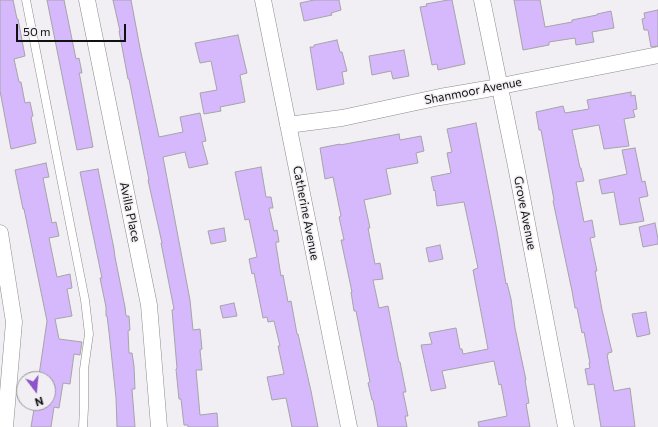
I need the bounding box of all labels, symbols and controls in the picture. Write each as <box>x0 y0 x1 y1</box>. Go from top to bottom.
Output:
scale bar <box>18 16 128 42</box>
text: 50 m <box>23 24 51 38</box>
street label: Shanmoor Avenue <box>423 74 523 108</box>
street label: Catherine Avenue <box>290 165 322 261</box>
street label: Grove Avenue <box>511 175 539 251</box>
street label: Avilla Place <box>117 181 143 243</box>
north arrow <box>16 371 56 411</box>
text: N <box>33 395 45 409</box>

